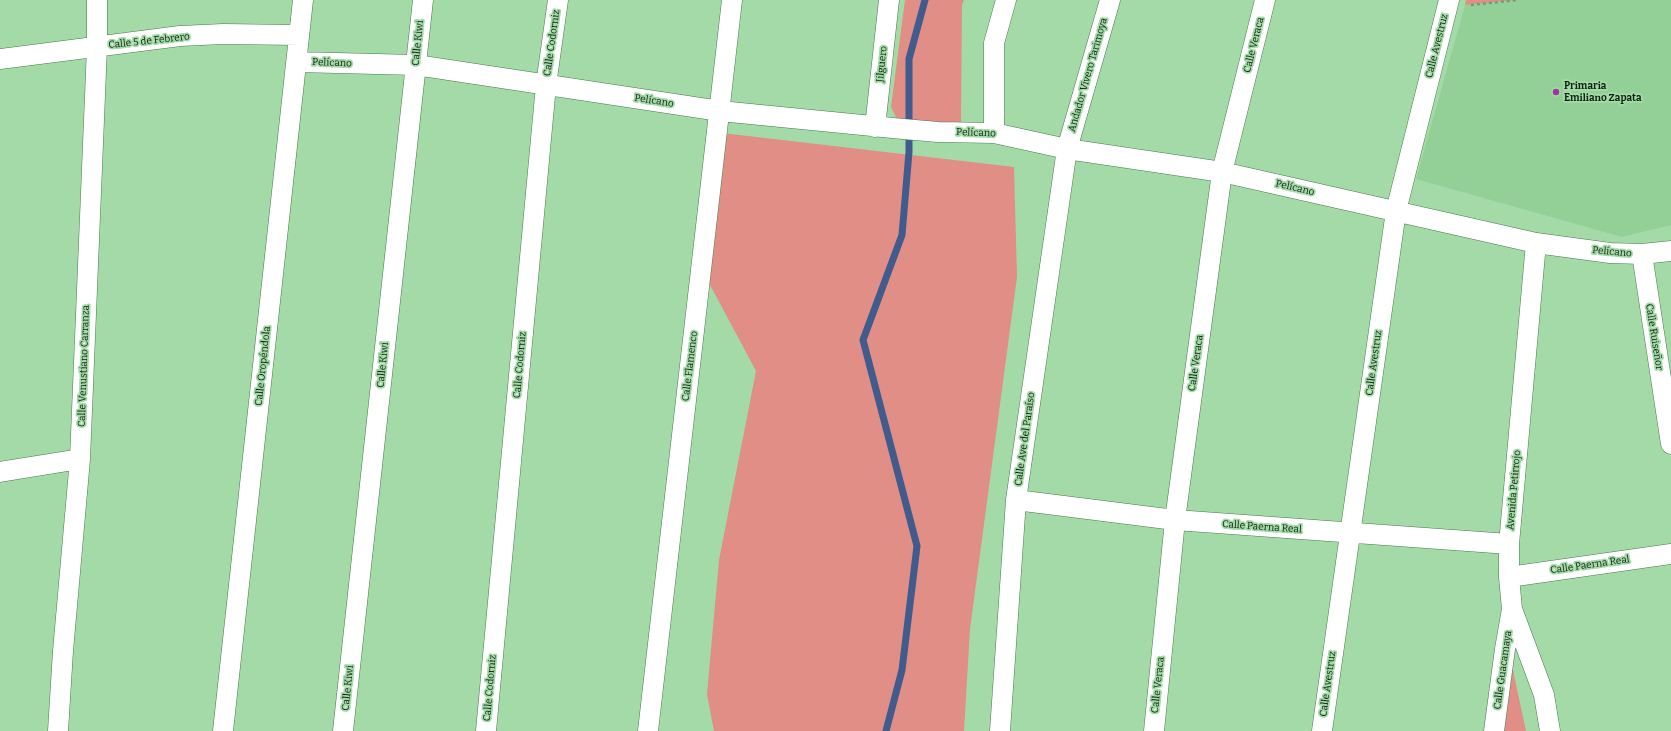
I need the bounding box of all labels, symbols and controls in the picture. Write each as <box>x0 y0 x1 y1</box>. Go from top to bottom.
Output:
street label: Calle Codorniz <box>541 9 563 77</box>
street label: Calle Avestruz <box>1423 13 1451 79</box>
street label: Calle Veraca <box>1241 16 1267 74</box>
street label: Andador Vivero Tarimoya <box>1066 17 1110 133</box>
street label: Calle Kiwi <box>410 20 426 66</box>
street label: Calle 5 de Febrero <box>108 31 190 51</box>
street label: Jilguero <box>874 45 890 83</box>
street label: Pelícano <box>312 56 352 70</box>
place label: Primaria Emiliano Zapata <box>1564 80 1642 104</box>
marker: Primaria Emiliano Zapata <box>1551 87 1561 97</box>
street label: Pelícano <box>633 92 675 110</box>
street label: Pelícano <box>956 126 996 140</box>
street label: Pelícano <box>1274 178 1316 198</box>
street label: Pelícano <box>1592 244 1632 260</box>
street label: Calle Ruiseñor <box>1643 303 1665 371</box>
street label: Calle Venustiano Carranza <box>76 305 92 427</box>
street label: Calle Oropéndola <box>253 326 273 406</box>
street label: Calle Flamenco <box>680 330 700 402</box>
street label: Calle Avestruz <box>1363 330 1385 396</box>
street label: Calle Codorniz <box>511 331 529 399</box>
street label: Calle Veraca <box>1186 334 1206 392</box>
street label: Calle Kiwi <box>375 342 391 388</box>
street label: Calle Ave del Paraíso <box>1012 391 1038 487</box>
street label: Avenida Petirrojo <box>1505 450 1523 530</box>
street label: Calle Paerna Real <box>1222 518 1302 536</box>
street label: Calle Paerna Real <box>1550 554 1630 576</box>
street label: Calle Guacamaya <box>1492 630 1514 710</box>
street label: Calle Avestruz <box>1317 651 1339 717</box>
street label: Calle Codorniz <box>481 654 499 722</box>
street label: Calle Veraca <box>1149 656 1167 714</box>
street label: Calle Kiwi <box>340 665 356 711</box>

